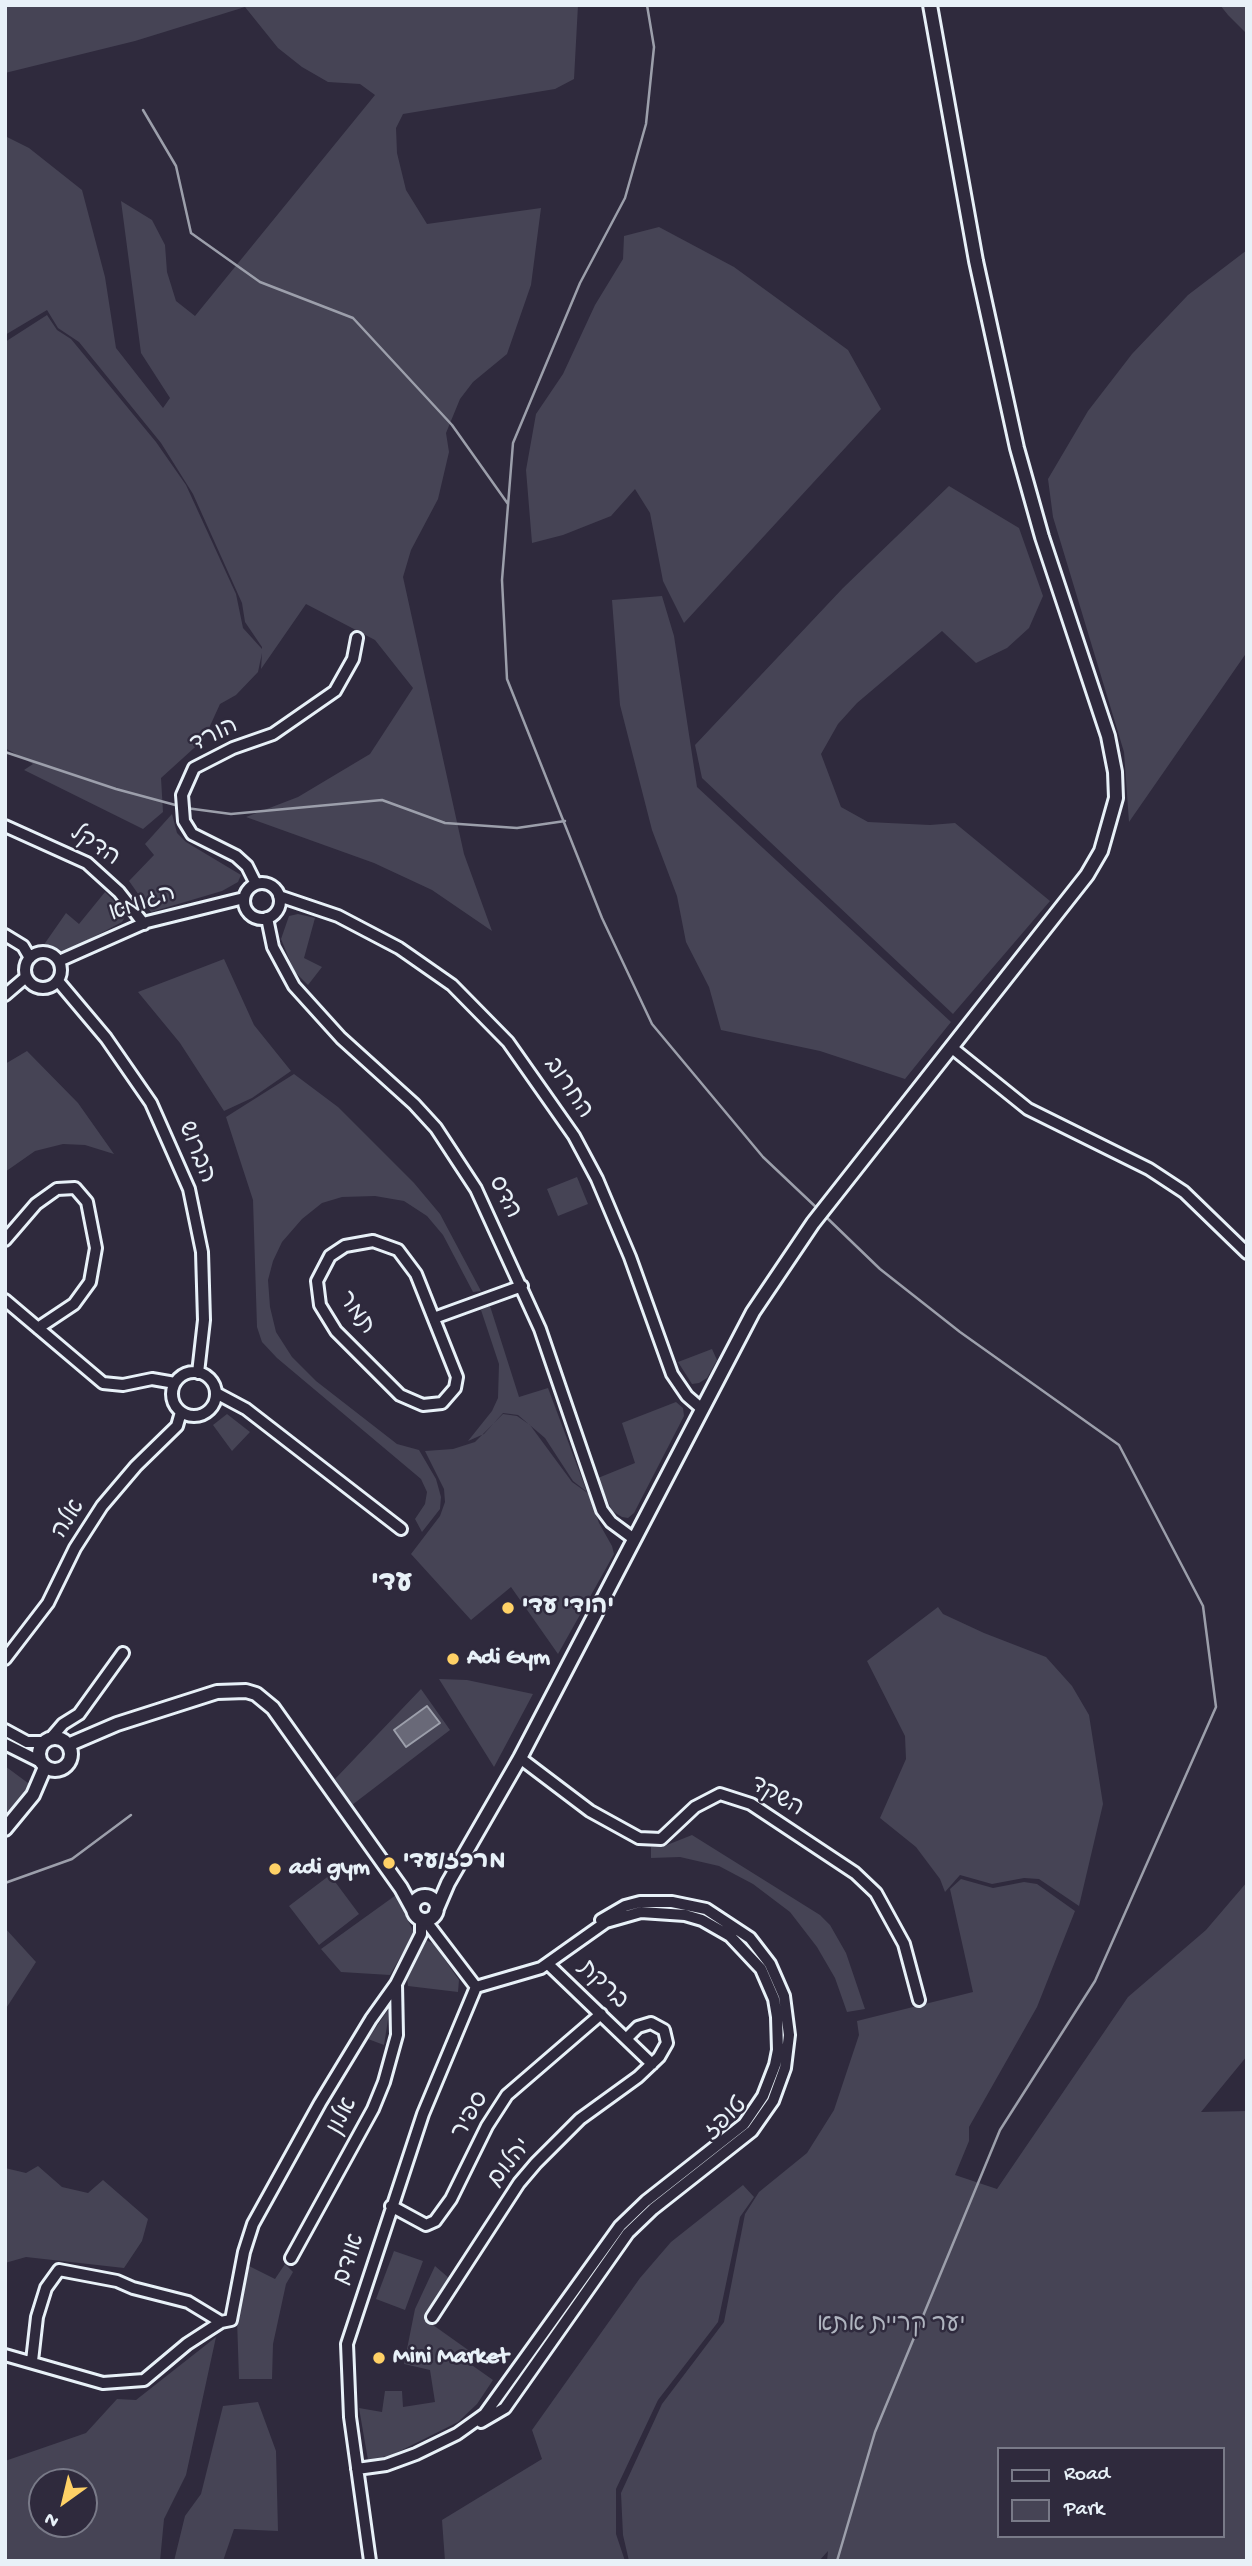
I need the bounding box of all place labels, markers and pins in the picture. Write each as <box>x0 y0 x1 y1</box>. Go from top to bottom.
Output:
place label: יהודי עדי <box>522 1594 614 1622</box>
marker: יהודי עדי <box>500 1600 516 1616</box>
place label: Adi Gym <box>467 1645 550 1673</box>
marker: Adi Gym <box>445 1651 461 1667</box>
place label: מרכז/עדי <box>403 1849 506 1877</box>
place label: adi gym <box>289 1855 370 1883</box>
marker: מרכז/עדי <box>381 1855 397 1871</box>
marker: adi gym <box>267 1861 283 1877</box>
place label: Mini Market <box>393 2344 508 2372</box>
marker: Mini Market <box>371 2350 387 2366</box>

